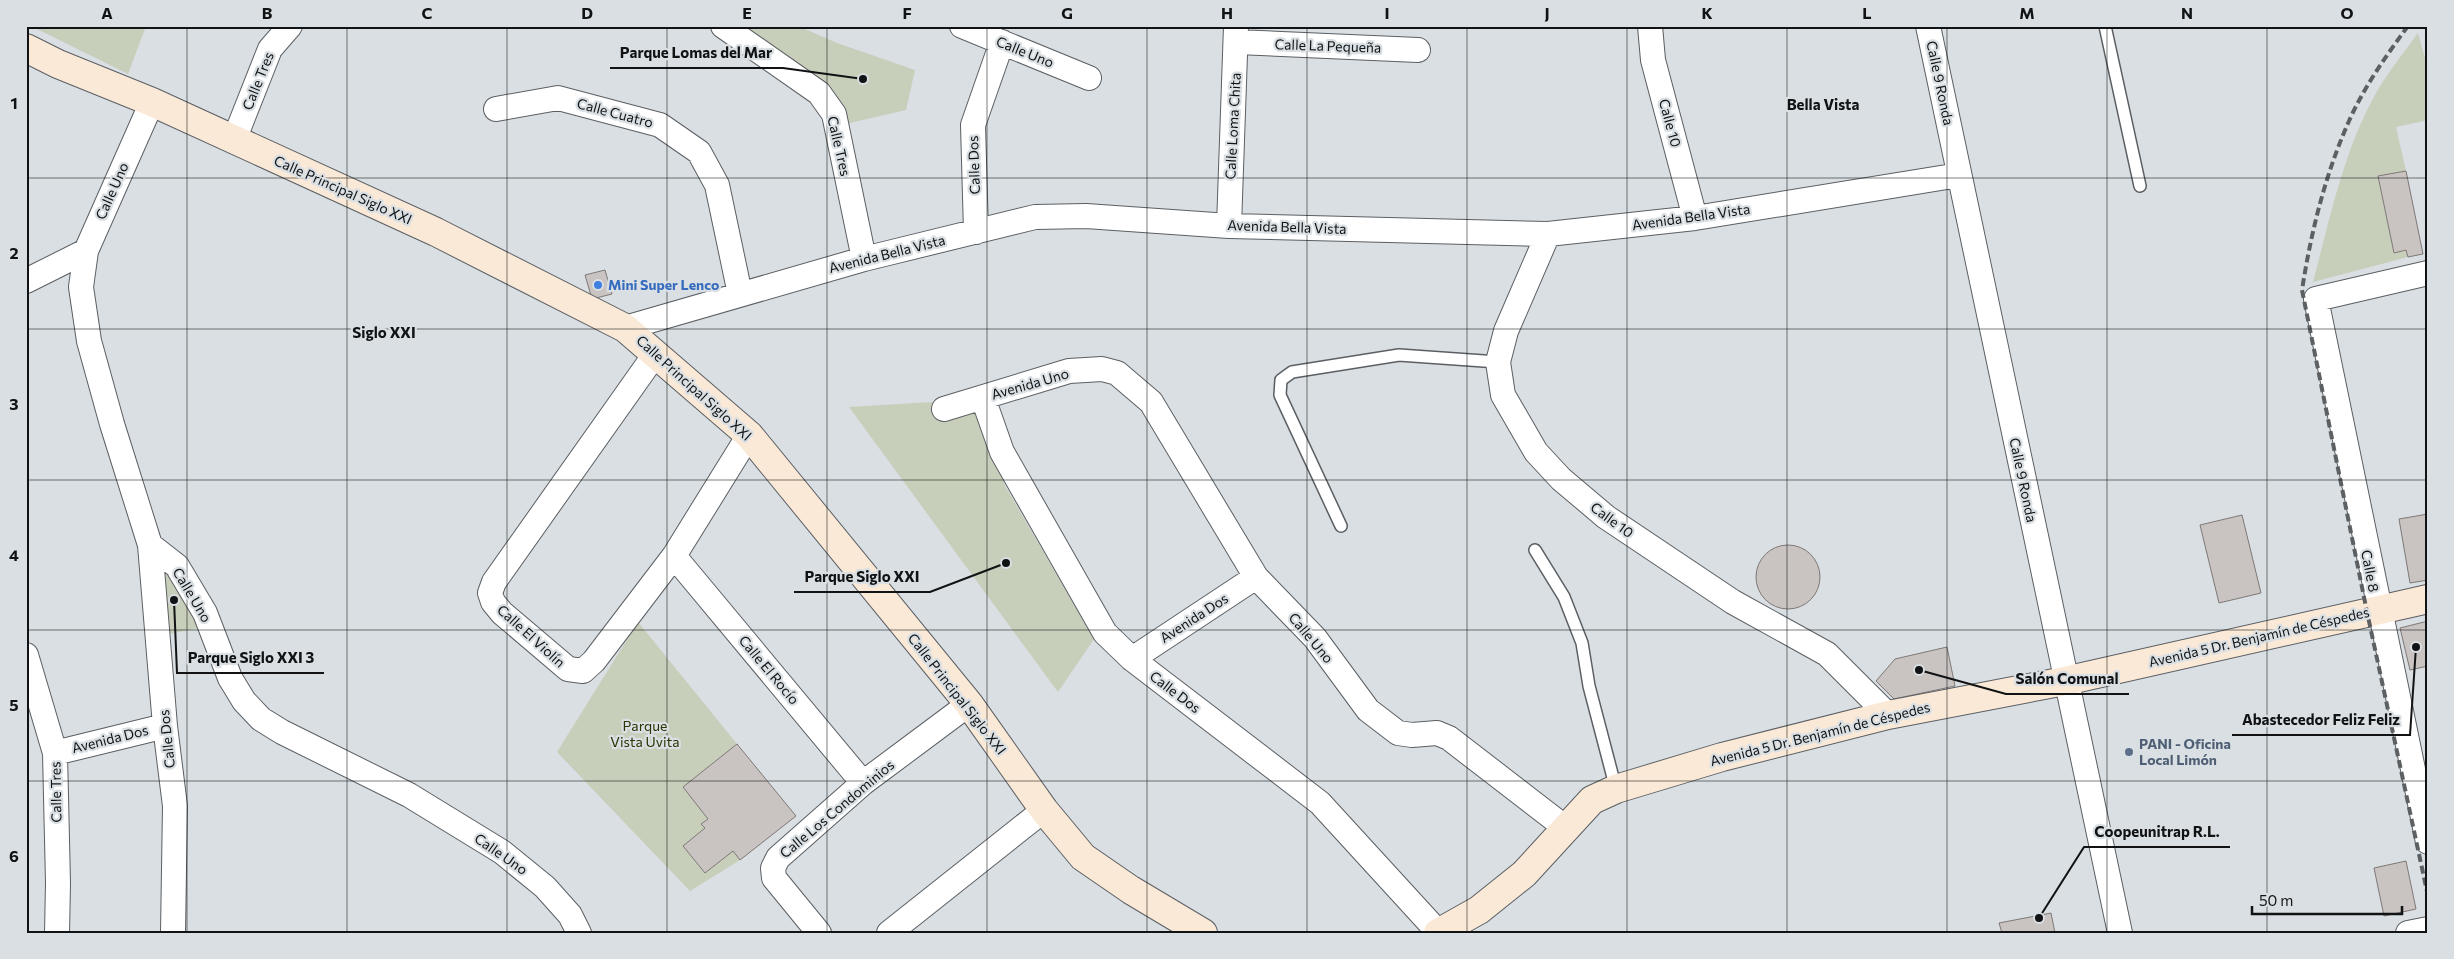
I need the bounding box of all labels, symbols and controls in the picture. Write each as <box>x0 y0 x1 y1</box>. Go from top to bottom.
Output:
text: A <box>101 3 113 22</box>
text: B <box>262 3 273 22</box>
text: C <box>422 3 433 22</box>
text: D <box>581 3 593 22</box>
text: E <box>742 3 752 22</box>
text: F <box>902 3 912 22</box>
text: G <box>1061 3 1073 22</box>
text: H <box>1221 3 1233 22</box>
text: I <box>1384 3 1390 22</box>
text: J <box>1544 3 1550 22</box>
text: K <box>1701 3 1713 22</box>
text: L <box>1862 3 1872 22</box>
text: M <box>2019 3 2035 22</box>
text: N <box>2181 3 2193 22</box>
text: O <box>2340 3 2354 22</box>
street label: Calle Uno <box>994 32 1057 71</box>
street label: Calle La Pequeña <box>1274 35 1382 56</box>
callout: Parque Lomas del Mar <box>610 38 783 68</box>
street label: Calle 9 Ronda <box>1923 39 1958 127</box>
text: Parque Lomas del Mar <box>620 43 772 61</box>
street label: Calle Tres <box>238 49 277 112</box>
street label: Calle Loma Chita <box>1221 72 1244 180</box>
text: 1 <box>10 93 18 112</box>
street label: Calle Cuatro <box>575 94 655 131</box>
district label: Bella Vista <box>1787 95 1859 113</box>
street label: Calle 10 <box>1656 97 1685 149</box>
street label: Calle Tres <box>824 114 855 178</box>
street label: Calle Dos <box>964 135 983 195</box>
street label: Calle Principal Siglo XXI <box>272 151 415 228</box>
street label: Calle Uno <box>91 160 132 222</box>
street label: Avenida Bella Vista <box>1631 200 1751 233</box>
street label: Avenida Bella Vista <box>1227 216 1347 237</box>
street label: Avenida Bella Vista <box>827 231 947 276</box>
text: 2 <box>9 243 19 262</box>
place label: Mini Super Lenco <box>608 276 719 293</box>
marker: Mini Super Lenco <box>592 279 604 291</box>
district label: Siglo XXI <box>352 323 416 341</box>
street label: Calle Principal Siglo XXI <box>633 331 756 444</box>
street label: Avenida Uno <box>989 364 1071 403</box>
text: 3 <box>9 394 19 413</box>
street label: Calle 9 Ronda <box>2006 436 2041 524</box>
street label: Calle 10 <box>1587 498 1637 541</box>
text: 4 <box>9 545 19 564</box>
street label: Calle 8 <box>2358 548 2383 593</box>
callout: Parque Siglo XXI <box>794 562 930 592</box>
street label: Calle Uno <box>170 564 215 625</box>
text: Parque Siglo XXI <box>804 567 920 585</box>
street label: Avenida Dos <box>1156 589 1231 646</box>
street label: Calle El Violín <box>494 601 569 671</box>
street label: Avenida 5 Dr. Benjamín de Céspedes <box>2147 603 2371 670</box>
street label: Calle Uno <box>1285 609 1337 666</box>
street label: Calle Principal Siglo XXI <box>905 630 1010 758</box>
street label: Calle El Rocío <box>736 632 803 708</box>
callout: Parque Siglo XXI 3 <box>177 643 324 673</box>
text: Parque Siglo XXI 3 <box>188 648 315 666</box>
callout: Salón Comunal <box>2006 664 2129 694</box>
street label: Calle Dos <box>1147 667 1204 716</box>
text: Salón Comunal <box>2015 669 2119 687</box>
text: 5 <box>9 695 19 714</box>
street label: Avenida 5 Dr. Benjamín de Céspedes <box>1708 698 1932 769</box>
callout: Abastecedor Feliz Feliz <box>2232 705 2410 735</box>
street label: Calle Dos <box>155 709 178 769</box>
text: Abastecedor Feliz Feliz <box>2242 710 2400 728</box>
park label: Parque Vista Uvita <box>610 717 680 750</box>
street label: Avenida Dos <box>70 721 150 756</box>
place label: PANI - Oficina Local Limón <box>2139 735 2231 768</box>
marker: PANI - Oficina Local Limón <box>2123 746 2135 758</box>
street label: Calle Los Condominios <box>776 756 897 861</box>
street label: Calle Tres <box>46 761 65 823</box>
callout: Coopeunitrap R.L. <box>2084 817 2230 847</box>
text: Coopeunitrap R.L. <box>2094 822 2220 840</box>
street label: Calle Uno <box>472 829 531 878</box>
text: 6 <box>9 846 19 865</box>
scale bar <box>2252 884 2402 916</box>
text: 50 m <box>2259 891 2293 909</box>

